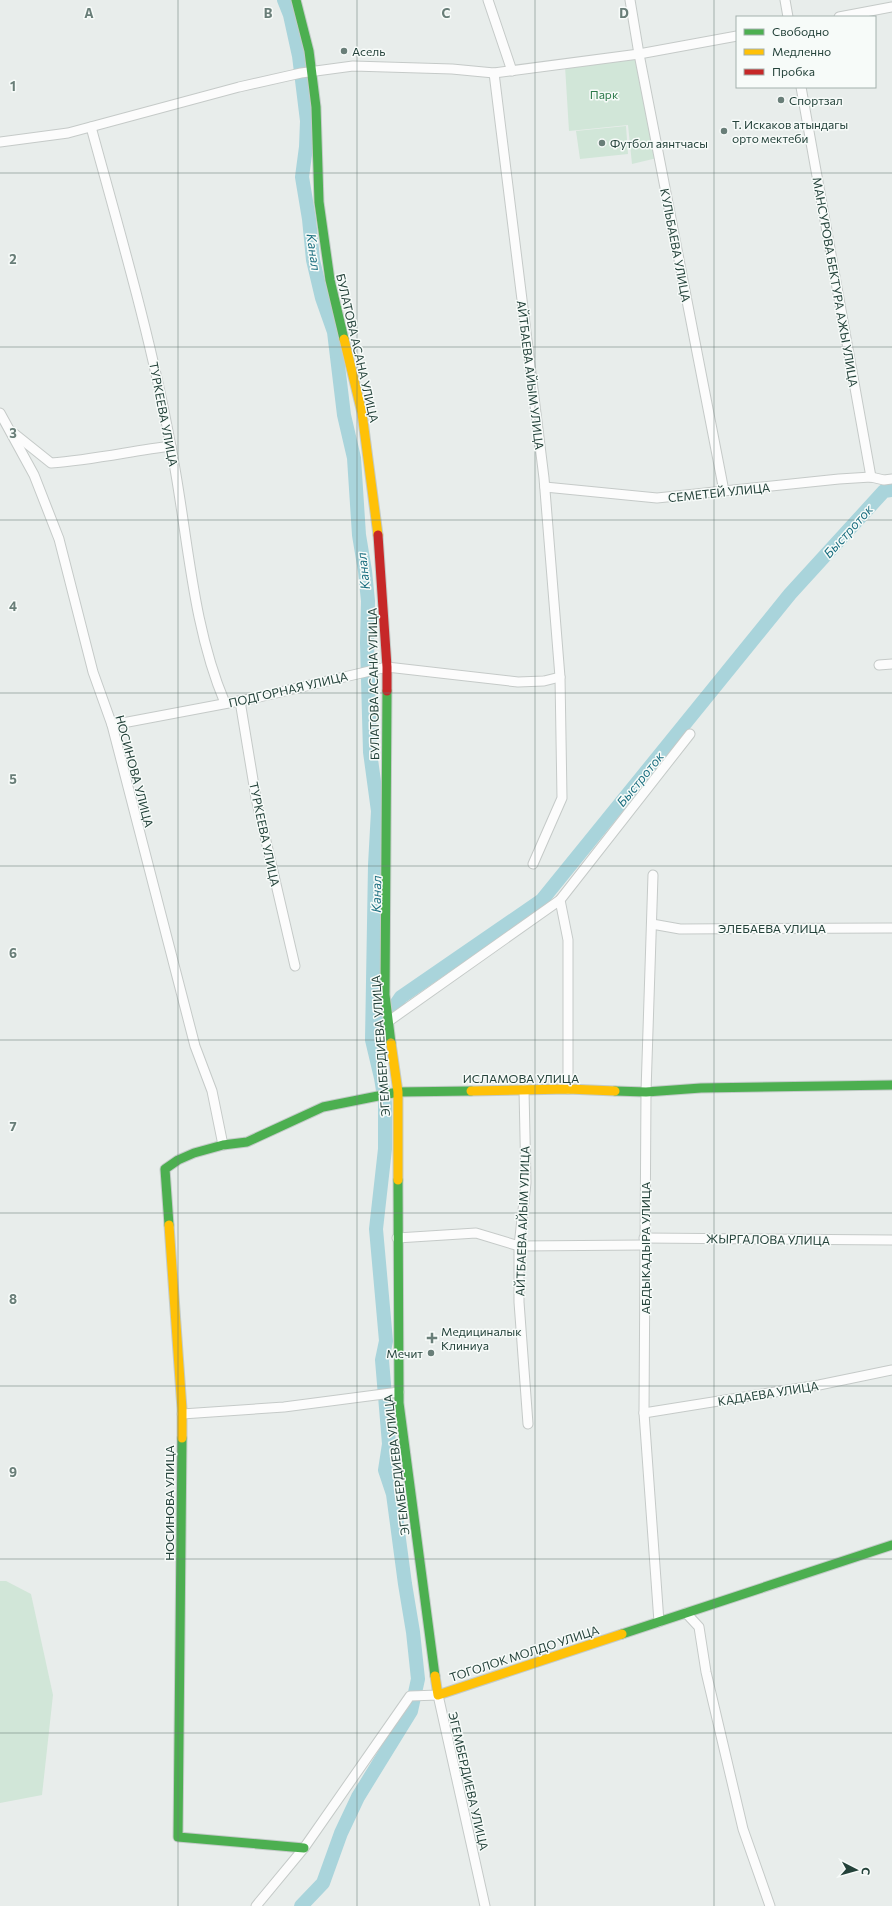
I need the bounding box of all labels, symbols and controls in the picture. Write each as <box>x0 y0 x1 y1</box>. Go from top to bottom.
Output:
text: A <box>84 5 94 21</box>
text: B <box>264 5 273 21</box>
text: C <box>442 5 451 21</box>
text: D <box>619 5 629 21</box>
legend <box>736 16 876 88</box>
text: Свободно <box>772 24 829 38</box>
place label: Асель <box>352 44 385 58</box>
text: Медленно <box>772 44 831 58</box>
marker: Асель <box>339 46 349 56</box>
text: Пробка <box>772 64 815 78</box>
text: 1 <box>10 78 16 94</box>
park label: Парк <box>590 87 619 101</box>
place label: Спортзал <box>789 93 843 107</box>
marker: Спортзал <box>776 95 786 105</box>
place label: Т. Искаков атындагы орто мектеби <box>732 117 848 145</box>
marker: Т. Искаков атындагы орто мектеби <box>719 126 729 136</box>
place label: Футбол аянтчасы <box>610 136 708 150</box>
marker: Футбол аянтчасы <box>597 138 607 148</box>
street label: МАНСУРОВА БЕКТУРА АЖЫ УЛИЦА <box>811 176 861 388</box>
street label: КУЛЬБАЕВА УЛИЦА <box>658 187 694 303</box>
water label: Канал <box>303 233 325 272</box>
text: 2 <box>9 251 17 267</box>
street label: БУЛАТОВА АСАНА УЛИЦА <box>334 272 382 424</box>
street label: АЙТБАЕВА АЙЫМ УЛИЦА <box>515 299 547 451</box>
street label: ТУРКЕЕВА УЛИЦА <box>147 360 181 468</box>
text: 3 <box>9 425 17 441</box>
street label: СЕМЕТЕЙ УЛИЦА <box>667 480 771 504</box>
water label: Быстроток <box>820 500 877 561</box>
water label: Канал <box>353 551 373 590</box>
text: 4 <box>9 598 17 614</box>
street label: БУЛАТОВА АСАНА УЛИЦА <box>365 608 381 760</box>
street label: ПОДГОРНАЯ УЛИЦА <box>227 668 349 710</box>
street label: НОСИНОВА УЛИЦА <box>113 713 157 829</box>
water label: Быстроток <box>613 747 668 810</box>
text: 5 <box>9 771 17 787</box>
street label: ТУРКЕЕВА УЛИЦА <box>247 780 283 888</box>
water label: Канал <box>368 875 384 913</box>
street label: ЭЛЕБАЕВА УЛИЦА <box>718 921 826 935</box>
text: 6 <box>9 945 17 961</box>
street label: ЭГЕМБЕРДИЕВА УЛИЦА <box>368 975 392 1117</box>
street label: ИСЛАМОВА УЛИЦА <box>463 1071 579 1085</box>
text: 7 <box>9 1118 17 1134</box>
street label: АЙТБАЕВА АЙЫМ УЛИЦА <box>512 1146 532 1296</box>
street label: АБДЫКАДЫРА УЛИЦА <box>638 1182 652 1314</box>
street label: ЖЫРГАЛОВА УЛИЦА <box>706 1231 830 1247</box>
text: 8 <box>9 1291 17 1307</box>
place label: Медициналык Клиниуа <box>441 1324 522 1352</box>
marker: Медициналык Клиниуа <box>426 1332 438 1344</box>
place label: Мечит <box>386 1346 423 1360</box>
marker: Мечит <box>426 1348 436 1358</box>
street label: КАДАЕВА УЛИЦА <box>717 1378 819 1408</box>
street label: ЭГЕМБЕРДИЕВА УЛИЦА <box>380 1394 412 1536</box>
street label: НОСИНОВА УЛИЦА <box>162 1445 176 1561</box>
text: 9 <box>9 1464 17 1480</box>
street label: ТОГОЛОК МОЛДО УЛИЦА <box>448 1622 600 1684</box>
street label: ЭГЕМБЕРДИЕВА УЛИЦА <box>446 1710 492 1852</box>
north arrow <box>836 1850 876 1890</box>
text: С <box>860 1867 873 1876</box>

